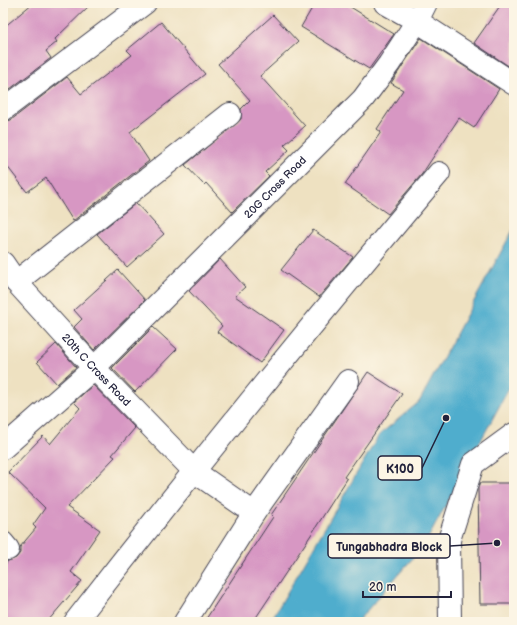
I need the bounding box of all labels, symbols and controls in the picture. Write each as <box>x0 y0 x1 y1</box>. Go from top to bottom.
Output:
street label: 20G Cross Road <box>241 153 309 221</box>
street label: 20th C Cross Road <box>59 331 134 409</box>
callout: K100 <box>378 456 422 480</box>
text: K100 <box>386 462 414 477</box>
callout: Tungabhadra Block <box>328 534 450 558</box>
text: Tungabhadra Block <box>336 540 443 555</box>
scale bar <box>363 573 451 599</box>
text: 20 m <box>369 580 396 595</box>

